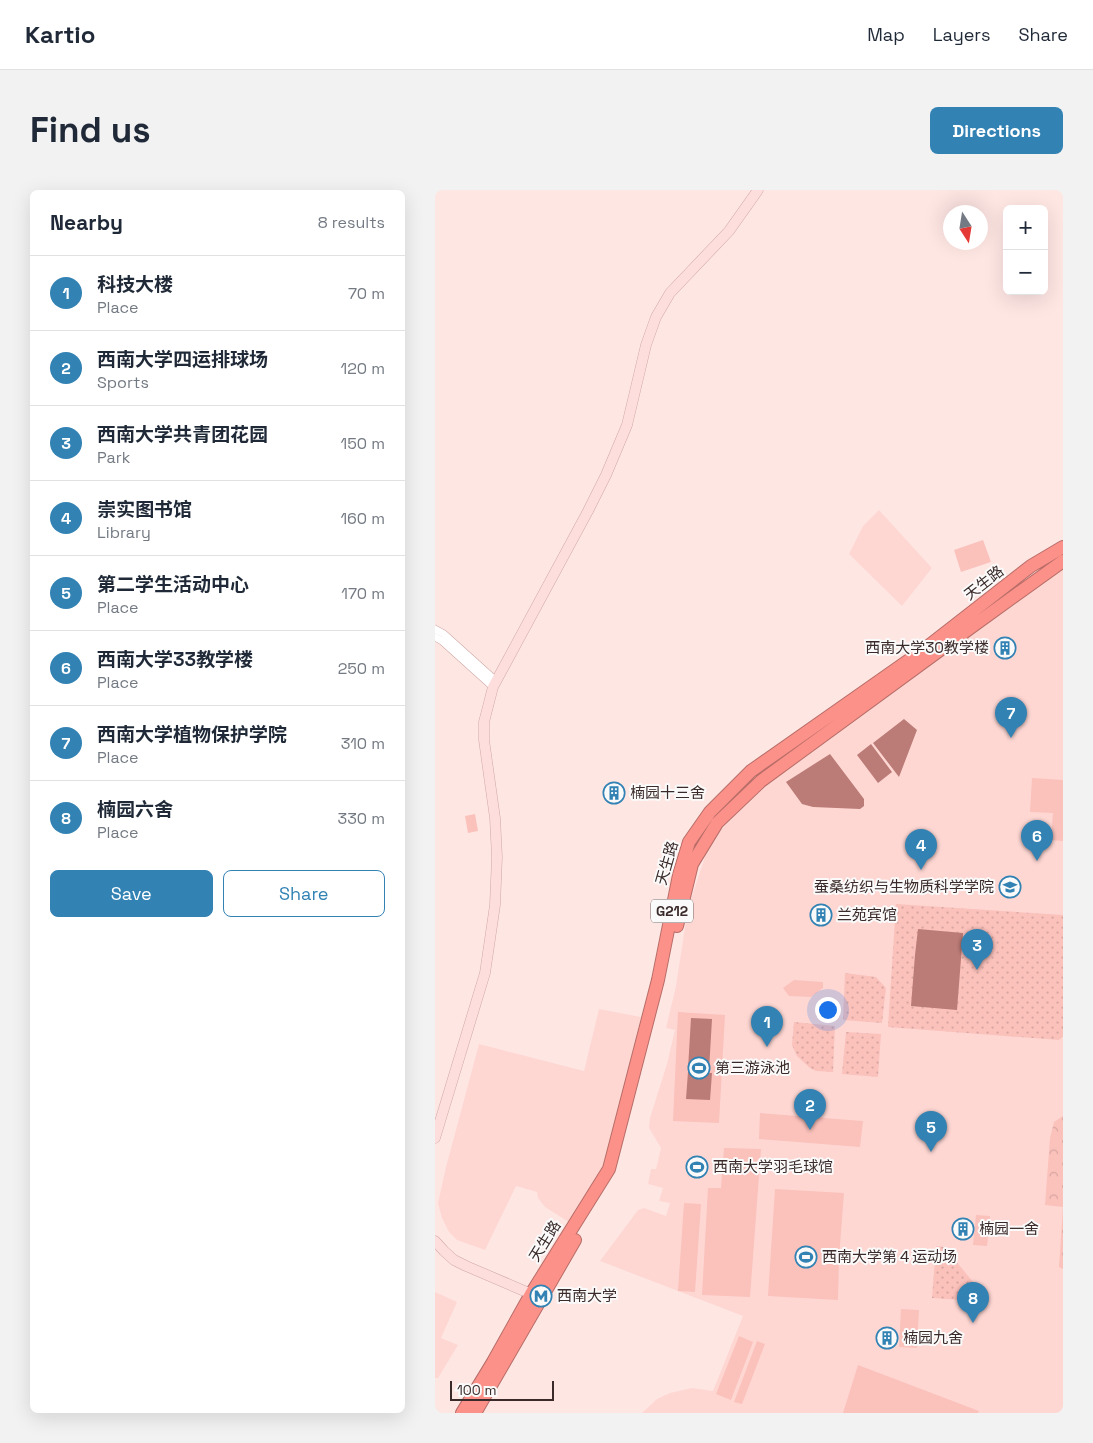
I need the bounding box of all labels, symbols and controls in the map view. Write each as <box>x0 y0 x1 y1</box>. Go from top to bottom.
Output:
text: Kartio <box>25 19 95 50</box>
text: Map <box>867 23 905 46</box>
text: Layers <box>933 23 990 46</box>
text: Share <box>1018 23 1068 46</box>
button: Directions <box>930 107 1063 154</box>
text: Find us <box>30 108 151 152</box>
north arrow <box>943 205 988 250</box>
map controls <box>1003 205 1048 295</box>
button: + <box>1003 205 1048 250</box>
text: Nearby <box>50 209 123 236</box>
text: 8 results <box>318 212 385 233</box>
button: − <box>1003 250 1048 295</box>
text: 科技大楼 <box>97 272 173 297</box>
text: 1 <box>62 283 70 304</box>
text: 70 m <box>348 283 385 304</box>
text: Place <box>97 297 139 318</box>
text: 西南大学四运排球场 <box>97 347 268 372</box>
text: 2 <box>61 358 71 379</box>
text: 120 m <box>341 358 385 379</box>
text: Sports <box>97 372 149 393</box>
text: 西南大学共青团花园 <box>97 422 268 447</box>
text: 3 <box>61 433 71 454</box>
text: 150 m <box>341 433 385 454</box>
text: Park <box>97 447 130 468</box>
text: 崇实图书馆 <box>97 497 192 522</box>
text: 4 <box>61 508 71 529</box>
text: 160 m <box>340 508 385 529</box>
text: Library <box>97 522 151 543</box>
street label: 天生路 <box>960 561 1007 604</box>
text: 第二学生活动中心 <box>97 572 249 597</box>
text: 5 <box>61 583 71 604</box>
text: 170 m <box>341 583 385 604</box>
text: Place <box>97 597 139 618</box>
building icon: 西南大学30教学楼 <box>993 636 1017 660</box>
place label: 西南大学30教学楼 <box>865 638 989 657</box>
text: 西南大学33教学楼 <box>97 647 253 672</box>
text: 6 <box>61 658 71 679</box>
text: 250 m <box>338 658 385 679</box>
text: Place <box>97 672 139 693</box>
pin: 7 <box>995 697 1027 738</box>
text: 西南大学植物保护学院 <box>97 722 287 747</box>
text: 7 <box>62 733 70 754</box>
text: 310 m <box>341 733 385 754</box>
text: Place <box>97 747 139 768</box>
building icon: 楠园十三舍 <box>602 781 626 805</box>
place label: 楠园十三舍 <box>630 783 705 802</box>
text: 楠园六舍 <box>97 797 173 822</box>
text: 8 <box>61 808 71 829</box>
text: 330 m <box>338 808 385 829</box>
pin: 6 <box>1021 820 1053 861</box>
text: Place <box>97 822 139 843</box>
pin: 4 <box>905 829 937 870</box>
street label: 天生路 <box>651 839 682 887</box>
button: Save <box>50 870 213 917</box>
button: Share <box>223 870 385 917</box>
school or university icon: 蚕桑纺织与生物质科学学院 <box>998 875 1022 899</box>
place label: 蚕桑纺织与生物质科学学院 <box>814 877 994 896</box>
road number: G212 <box>651 899 693 922</box>
building icon: 兰苑宾馆 <box>809 903 833 927</box>
place label: 兰苑宾馆 <box>837 905 897 924</box>
pin: 3 <box>961 929 993 970</box>
your location <box>815 997 841 1023</box>
pin: 1 <box>751 1006 783 1047</box>
sports icon: 第三游泳池 <box>687 1056 711 1080</box>
place label: 第三游泳池 <box>715 1058 790 1077</box>
pin: 2 <box>794 1089 826 1130</box>
pin: 5 <box>915 1111 947 1152</box>
sports icon: 西南大学羽毛球馆 <box>685 1155 709 1179</box>
place label: 西南大学羽毛球馆 <box>713 1157 833 1176</box>
street label: 天生路 <box>525 1217 565 1265</box>
building icon: 楠园一舍 <box>951 1217 975 1241</box>
place label: 楠园一舍 <box>979 1219 1039 1238</box>
sports icon: 西南大学第４运动场 <box>794 1245 818 1269</box>
place label: 西南大学第４运动场 <box>822 1247 957 1266</box>
pin: 8 <box>957 1282 989 1323</box>
metro station icon: 西南大学 <box>529 1284 553 1308</box>
place label: 西南大学 <box>557 1286 617 1305</box>
building icon: 楠园九舍 <box>875 1326 899 1350</box>
place label: 楠园九舍 <box>903 1328 963 1347</box>
scale bar <box>450 1378 554 1401</box>
text: 100 m <box>457 1381 496 1399</box>

